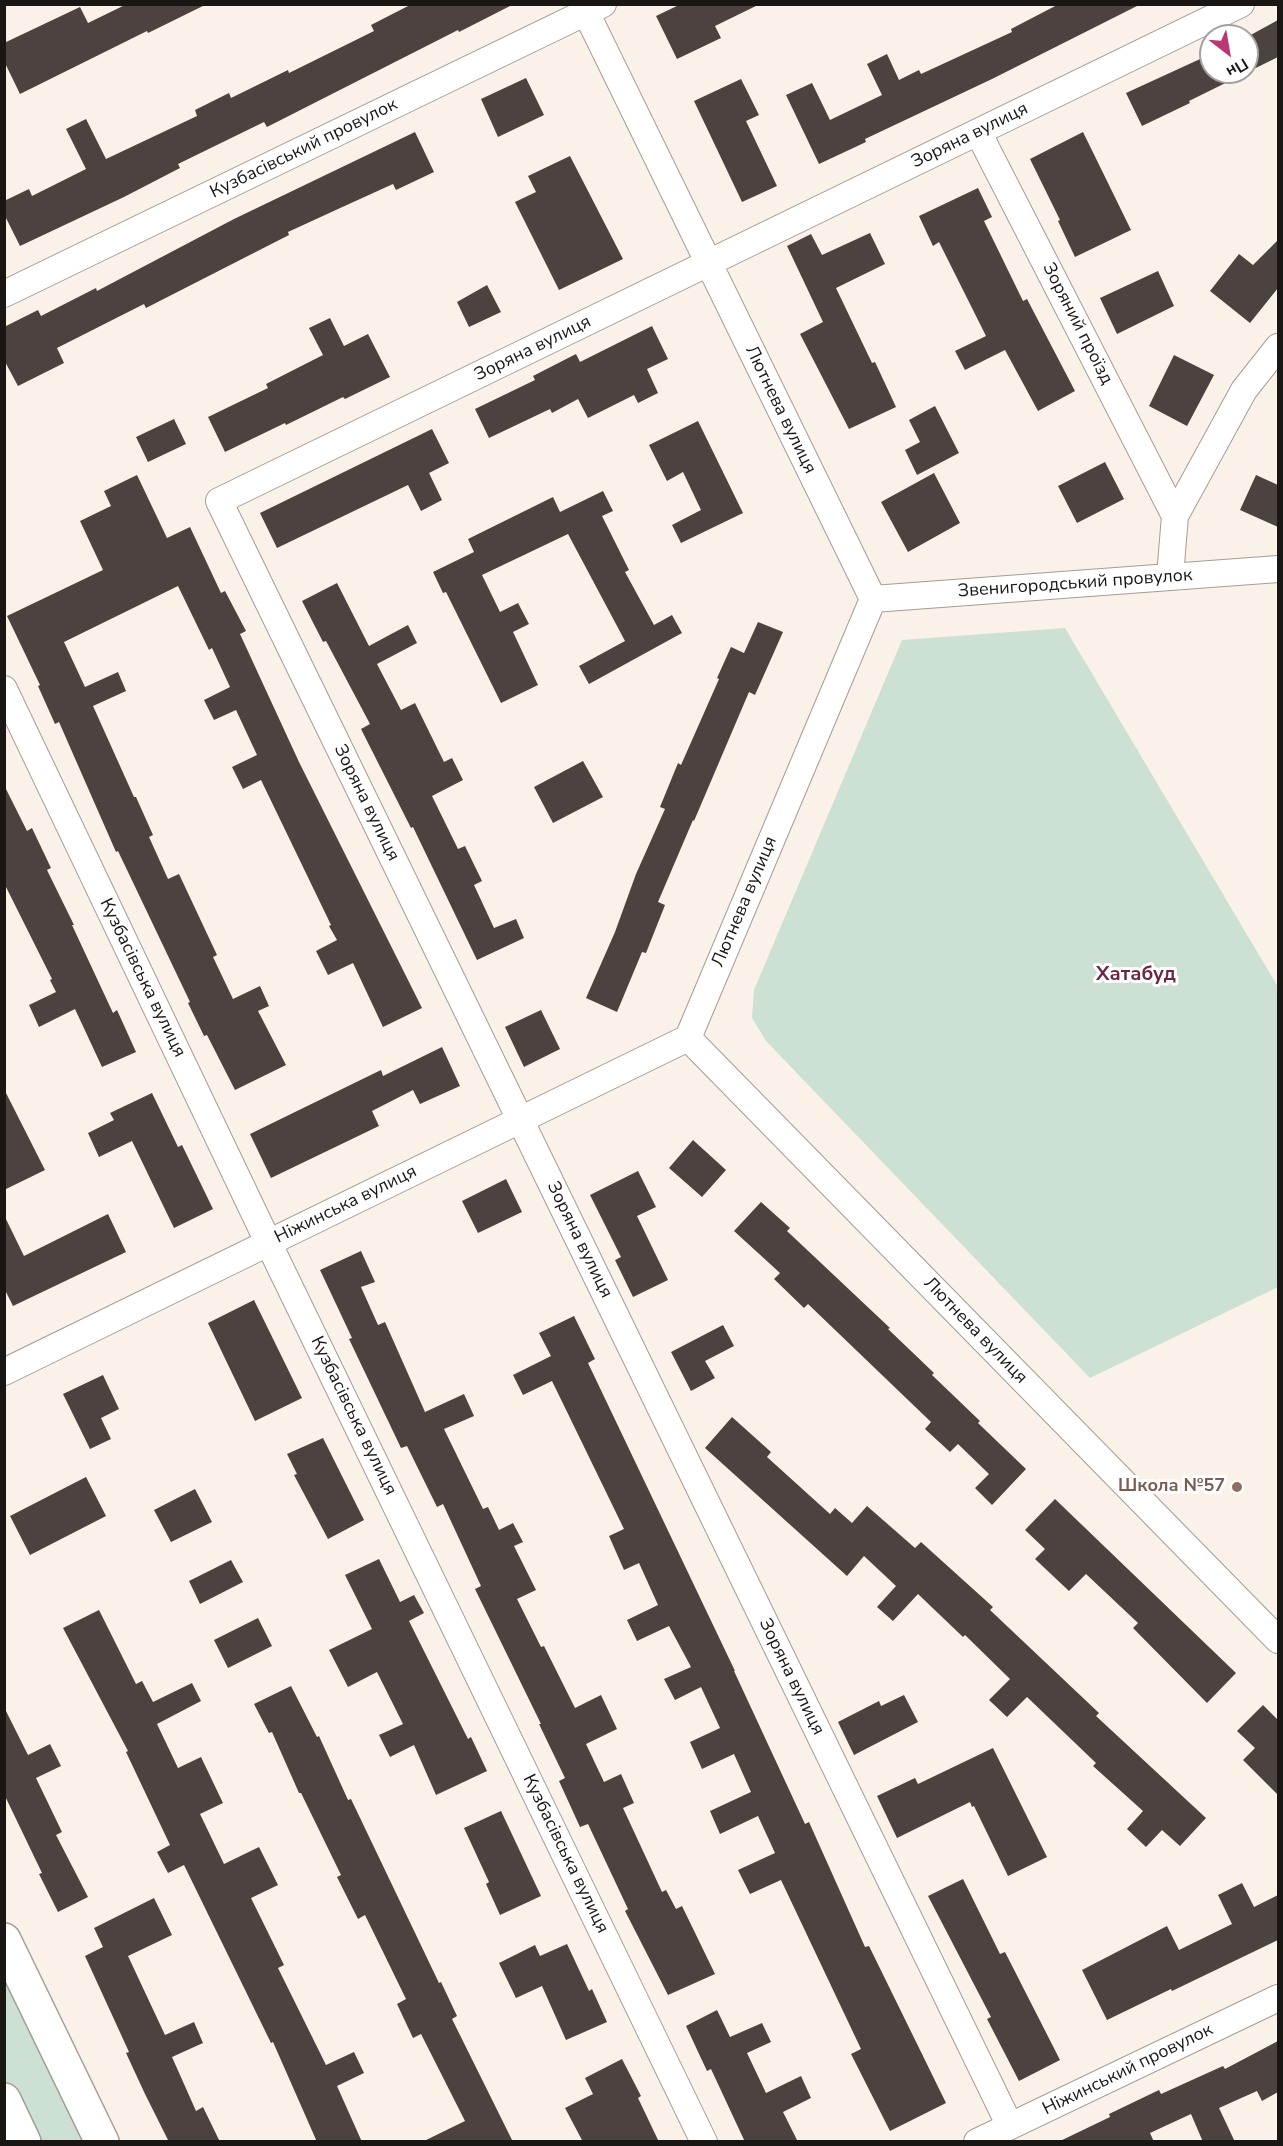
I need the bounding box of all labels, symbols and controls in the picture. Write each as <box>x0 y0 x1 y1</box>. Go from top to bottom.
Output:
north arrow <box>1199 24 1259 84</box>
text: Пн <box>1222 53 1252 83</box>
street label: Кузбасівський провулок <box>207 94 401 204</box>
street label: Зоряна вулиця <box>908 98 1032 174</box>
street label: Зоряний проїзд <box>1037 259 1117 389</box>
street label: Зоряна вулиця <box>471 311 595 387</box>
street label: Лютнева вулиця <box>740 342 820 478</box>
street label: Звенигородський провулок <box>957 565 1193 603</box>
street label: Зоряна вулиця <box>328 741 404 865</box>
street label: Лютнева вулиця <box>708 833 782 971</box>
street label: Кузбасівська вулиця <box>94 895 190 1061</box>
district label: Хатабуд <box>1096 963 1176 987</box>
street label: Ніжинська вулиця <box>271 1161 421 1249</box>
street label: Зоряна вулиця <box>541 1178 617 1302</box>
street label: Лютнева вулиця <box>919 1273 1031 1389</box>
street label: Кузбасівська вулиця <box>305 1333 401 1499</box>
place label: Школа №57 <box>1118 1476 1225 1498</box>
marker: Школа №57 <box>1230 1480 1244 1494</box>
street label: Зоряна вулиця <box>753 1615 829 1739</box>
street label: Кузбасівська вулиця <box>517 1771 613 1937</box>
street label: Ніжинський провулок <box>1039 2019 1217 2121</box>

